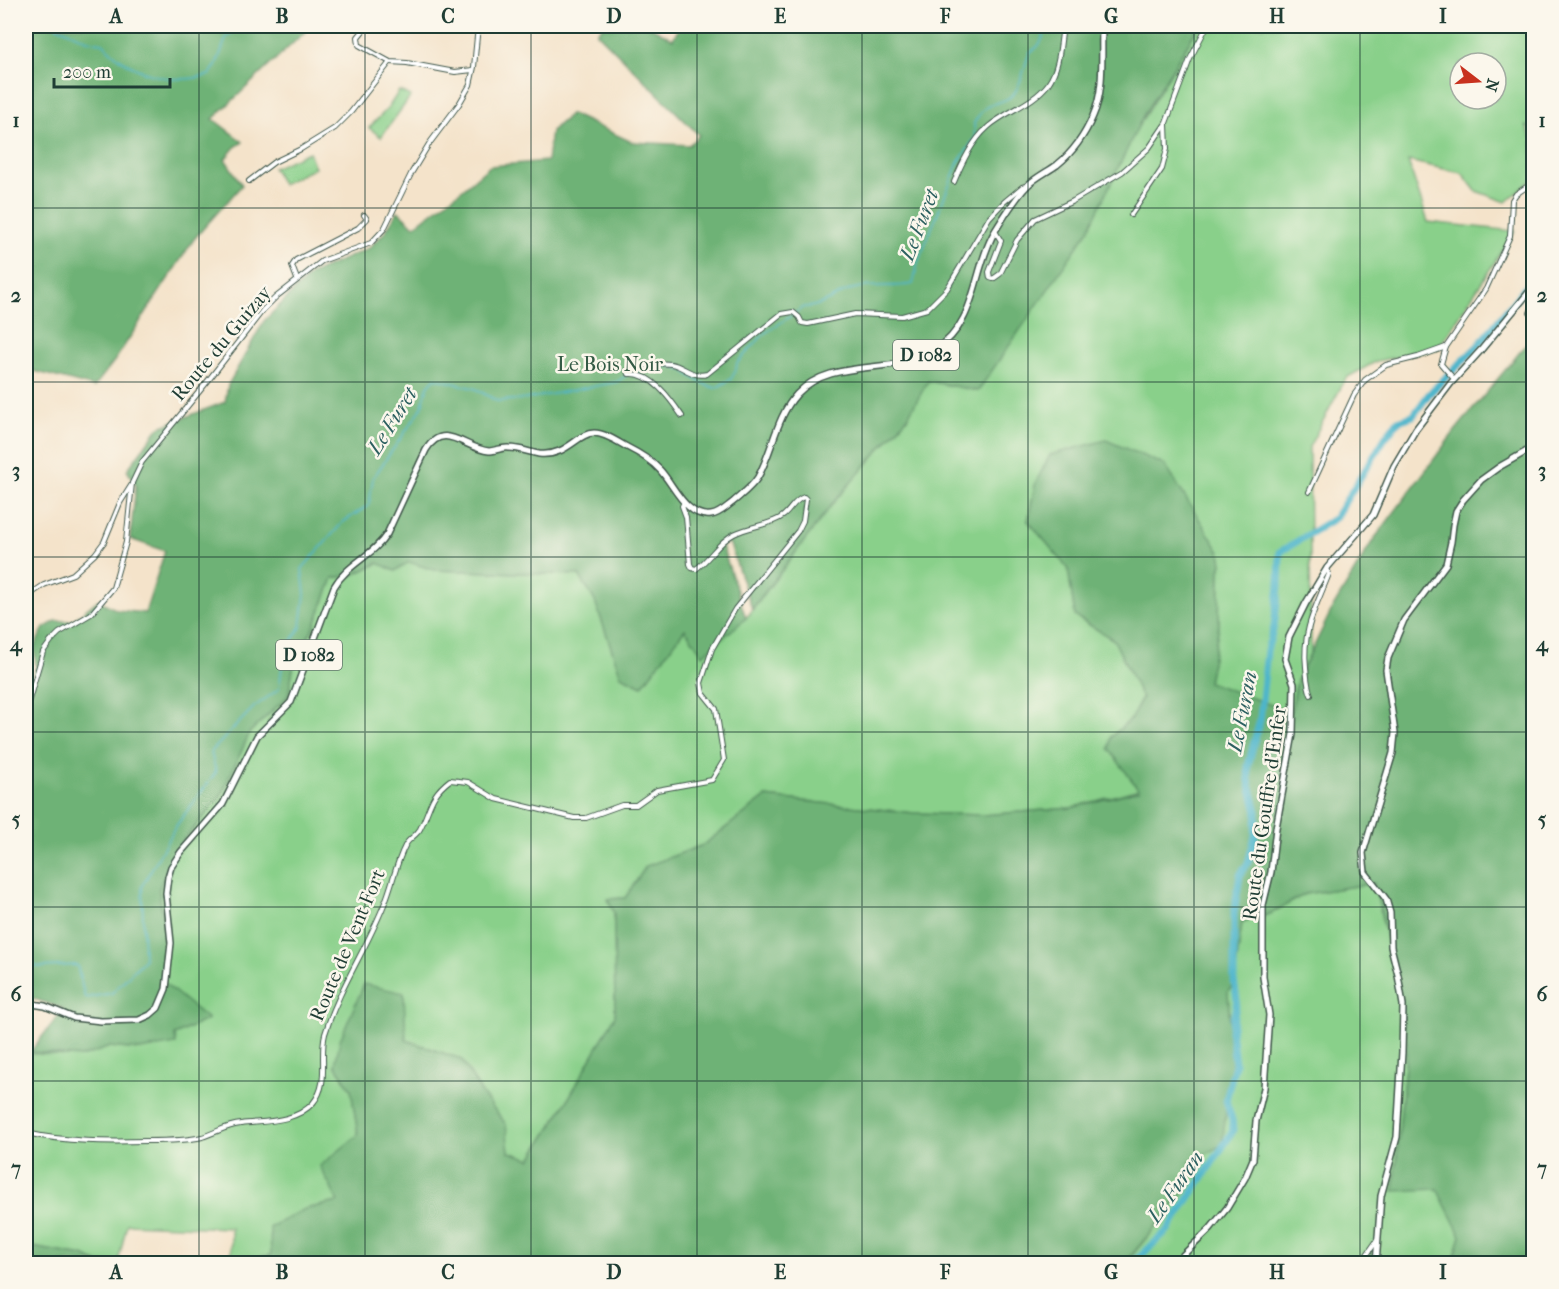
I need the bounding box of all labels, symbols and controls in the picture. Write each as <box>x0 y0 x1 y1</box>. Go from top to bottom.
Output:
text: A <box>108 5 124 28</box>
text: B <box>275 5 289 28</box>
text: C <box>441 5 455 28</box>
text: D <box>606 5 622 28</box>
text: E <box>774 5 786 28</box>
text: F <box>939 5 951 28</box>
text: G <box>1104 5 1118 28</box>
text: H <box>1269 5 1285 28</box>
text: I <box>1439 5 1447 28</box>
scale bar <box>54 51 170 89</box>
north arrow <box>1448 51 1508 111</box>
text: 200 m <box>63 62 111 83</box>
text: N <box>1481 77 1503 95</box>
text: 1 <box>12 109 20 132</box>
text: 1 <box>1538 109 1546 132</box>
water label: Le Furet <box>894 184 944 266</box>
street label: Route du Guizay <box>167 280 277 405</box>
text: 2 <box>11 284 21 307</box>
text: 2 <box>1537 284 1547 307</box>
road number: D 1082 <box>893 340 959 370</box>
park label: Le Bois Noir <box>557 353 664 376</box>
water label: Le Furet <box>361 382 423 461</box>
text: 3 <box>12 459 20 482</box>
text: 3 <box>1538 459 1546 482</box>
text: 4 <box>9 633 23 657</box>
text: 4 <box>1535 633 1549 657</box>
road number: D 1082 <box>276 640 342 670</box>
water label: Le Furan <box>1222 669 1262 757</box>
street label: Route du Gouffre d'Enfer <box>1238 704 1291 922</box>
text: 5 <box>12 808 21 831</box>
text: 5 <box>1538 808 1547 831</box>
street label: Route de Vent Fort <box>305 866 390 1025</box>
text: 6 <box>11 983 23 1006</box>
text: 6 <box>1537 983 1549 1006</box>
water label: Le Furan <box>1140 1146 1208 1229</box>
text: 7 <box>10 1157 21 1180</box>
text: 7 <box>1536 1157 1547 1180</box>
text: A <box>108 1261 124 1284</box>
text: B <box>275 1261 289 1284</box>
text: C <box>441 1261 455 1284</box>
text: D <box>606 1261 622 1284</box>
text: E <box>774 1261 786 1284</box>
text: F <box>939 1261 951 1284</box>
text: G <box>1104 1261 1118 1284</box>
text: H <box>1269 1261 1285 1284</box>
text: I <box>1439 1261 1447 1284</box>

